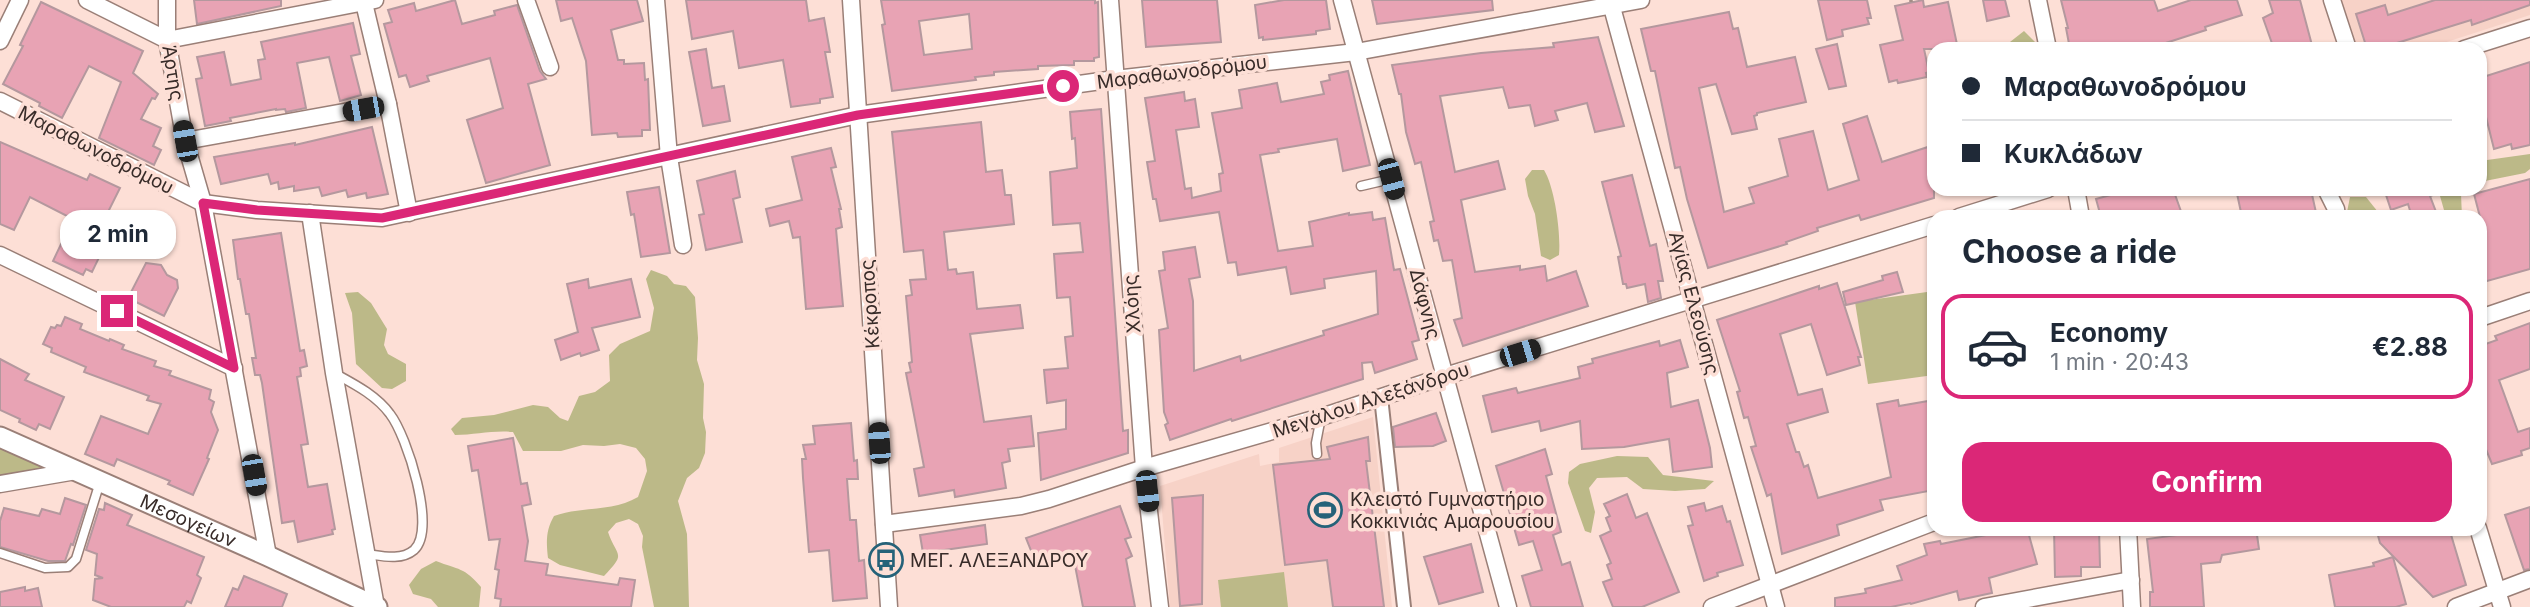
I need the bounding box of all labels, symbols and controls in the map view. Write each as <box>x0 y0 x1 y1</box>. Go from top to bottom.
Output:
street label: Άρτης <box>157 44 189 102</box>
street label: Μαραθωνοδρόμου <box>1096 50 1268 94</box>
route start <box>1047 70 1079 102</box>
text: Μαραθωνοδρόμου <box>2004 71 2247 102</box>
car <box>341 95 386 123</box>
street label: Μαραθωνοδρόμου <box>15 101 177 199</box>
car <box>172 118 199 164</box>
text: Κυκλάδων <box>2004 138 2143 169</box>
car <box>1376 156 1407 202</box>
callout: 2 min <box>59 210 175 258</box>
text: 2 min <box>87 220 149 248</box>
street label: Αγίας Ελεούσης <box>1664 229 1724 377</box>
text: Choose a ride <box>1962 232 2177 271</box>
street label: Κέκροπος <box>855 259 885 349</box>
street label: Δάφνης <box>1405 266 1445 342</box>
street label: Χλόης <box>1118 274 1146 334</box>
route end <box>101 295 133 327</box>
icon: car <box>1966 315 2029 378</box>
text: Economy <box>2050 317 2168 348</box>
text: €2.88 <box>2372 331 2448 362</box>
car <box>1497 337 1544 369</box>
text: 1 min · 20:43 <box>2050 348 2189 376</box>
street label: Μεγάλου Αλεξάνδρου <box>1270 357 1472 443</box>
car <box>868 421 891 465</box>
button: Confirm <box>1962 442 2452 522</box>
car <box>241 452 268 498</box>
car <box>1135 469 1160 513</box>
place label: Κλειστό Γυμναστήριο Κοκκινιάς Αμαρουσίου <box>1350 488 1555 533</box>
street label: Μεσογείων <box>137 489 240 552</box>
sports icon: Κλειστό Γυμναστήριο Κοκκινιάς Αμαρουσίου <box>1306 491 1344 529</box>
bus stop icon: ΜΕΓ. ΑΛΕΞΑΝΔΡΟΥ <box>867 541 905 579</box>
place label: ΜΕΓ. ΑΛΕΞΑΝΔΡΟΥ <box>910 549 1089 572</box>

